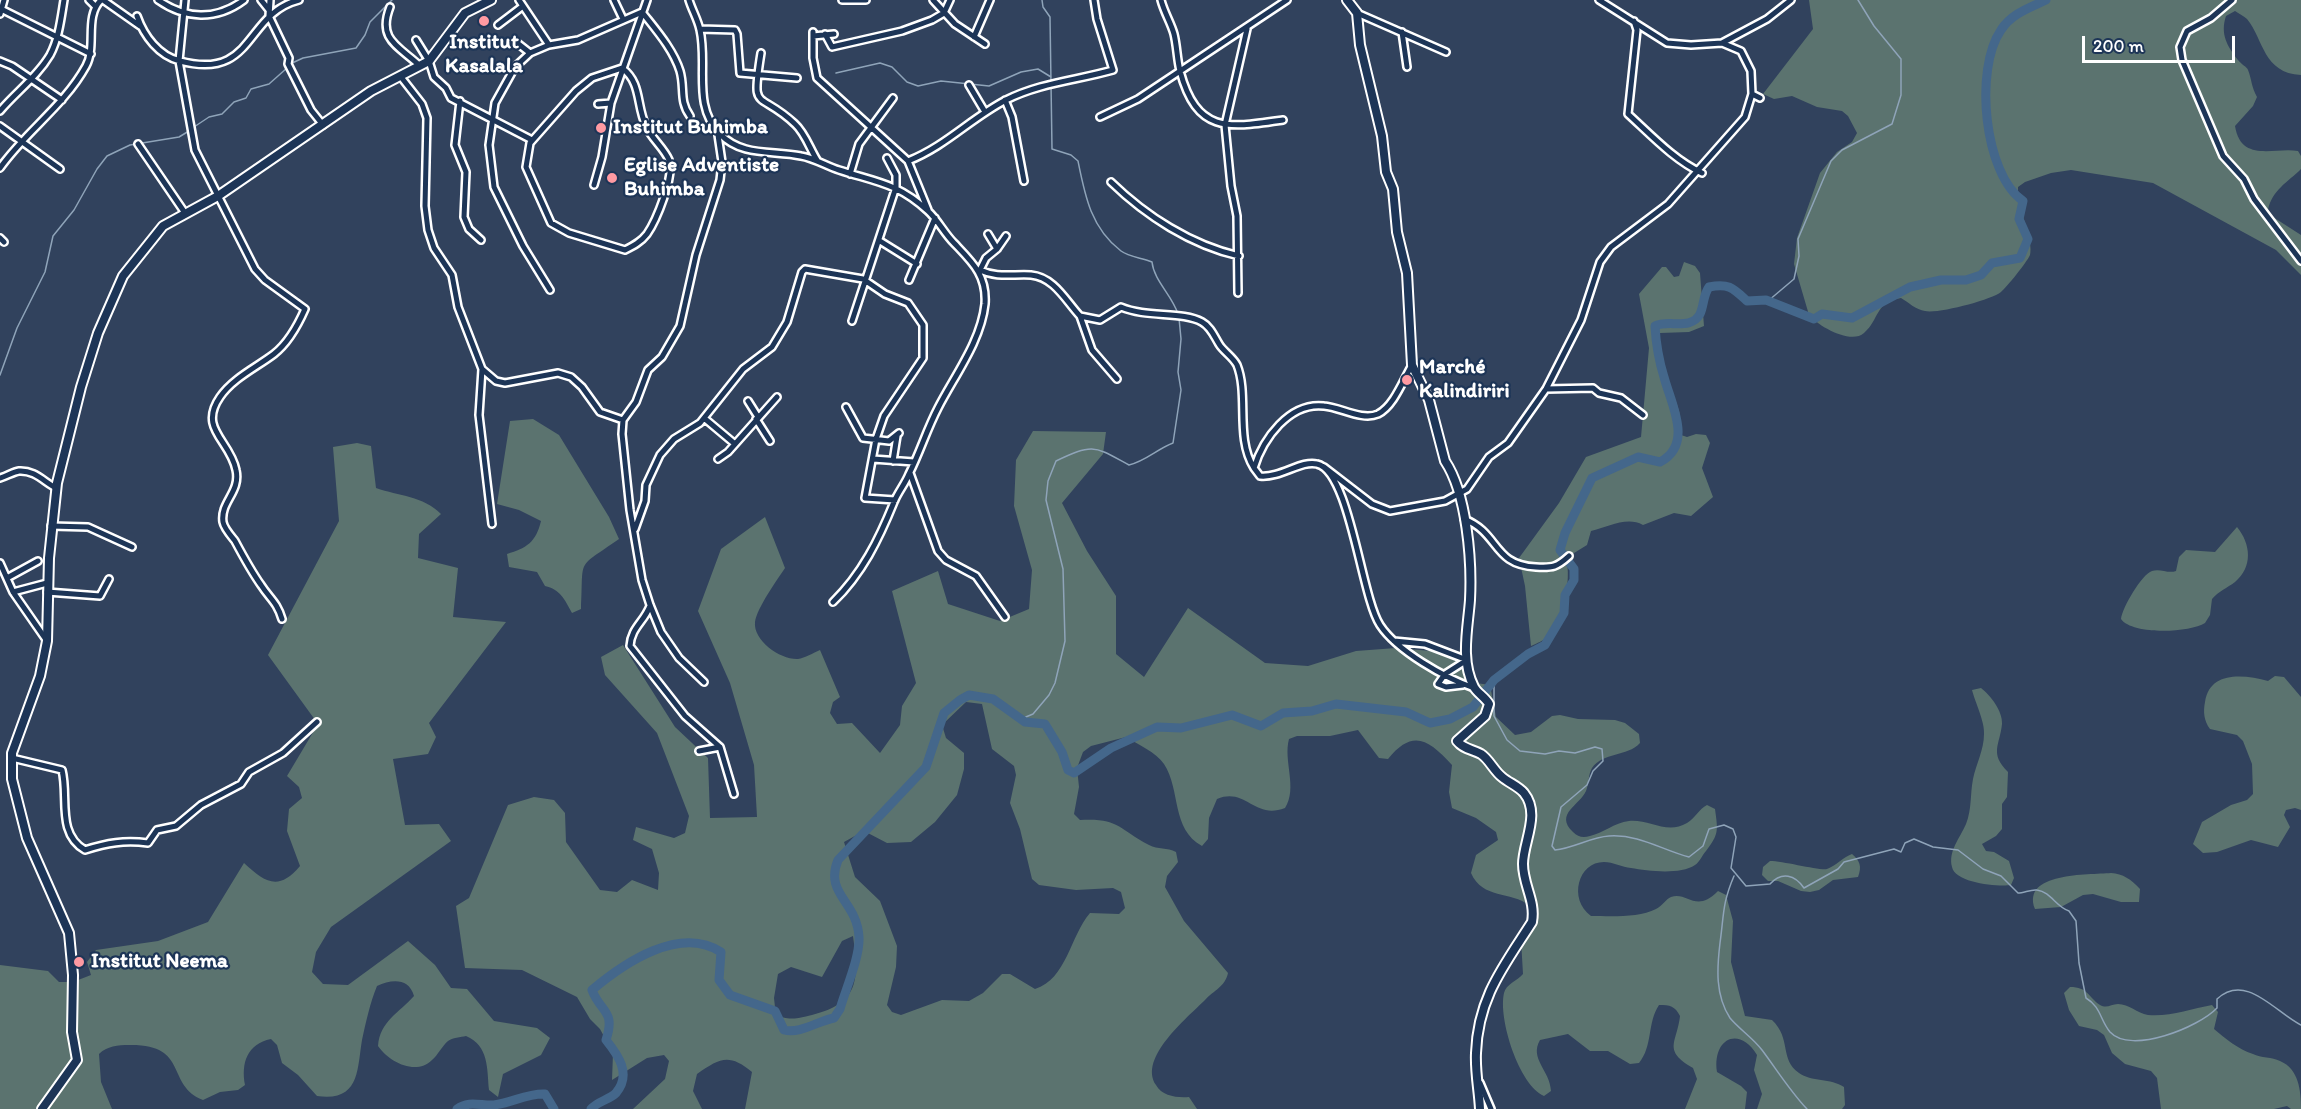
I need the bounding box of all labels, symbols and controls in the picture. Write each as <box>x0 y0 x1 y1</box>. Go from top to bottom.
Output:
marker: Institut Kasalala <box>477 14 491 28</box>
scale bar <box>2085 24 2238 62</box>
place label: Institut Kasalala <box>445 30 523 80</box>
text: 200 m <box>2093 35 2144 57</box>
place label: Institut Buhimba <box>613 115 768 141</box>
marker: Institut Buhimba <box>594 121 608 135</box>
place label: Eglise Adventiste Buhimba <box>624 153 779 203</box>
marker: Eglise Adventiste Buhimba <box>605 171 619 185</box>
place label: Marché Kalindiriri <box>1419 355 1510 405</box>
marker: Marché Kalindiriri <box>1400 373 1414 387</box>
place label: Institut Neema <box>91 949 228 975</box>
marker: Institut Neema <box>72 955 86 969</box>

